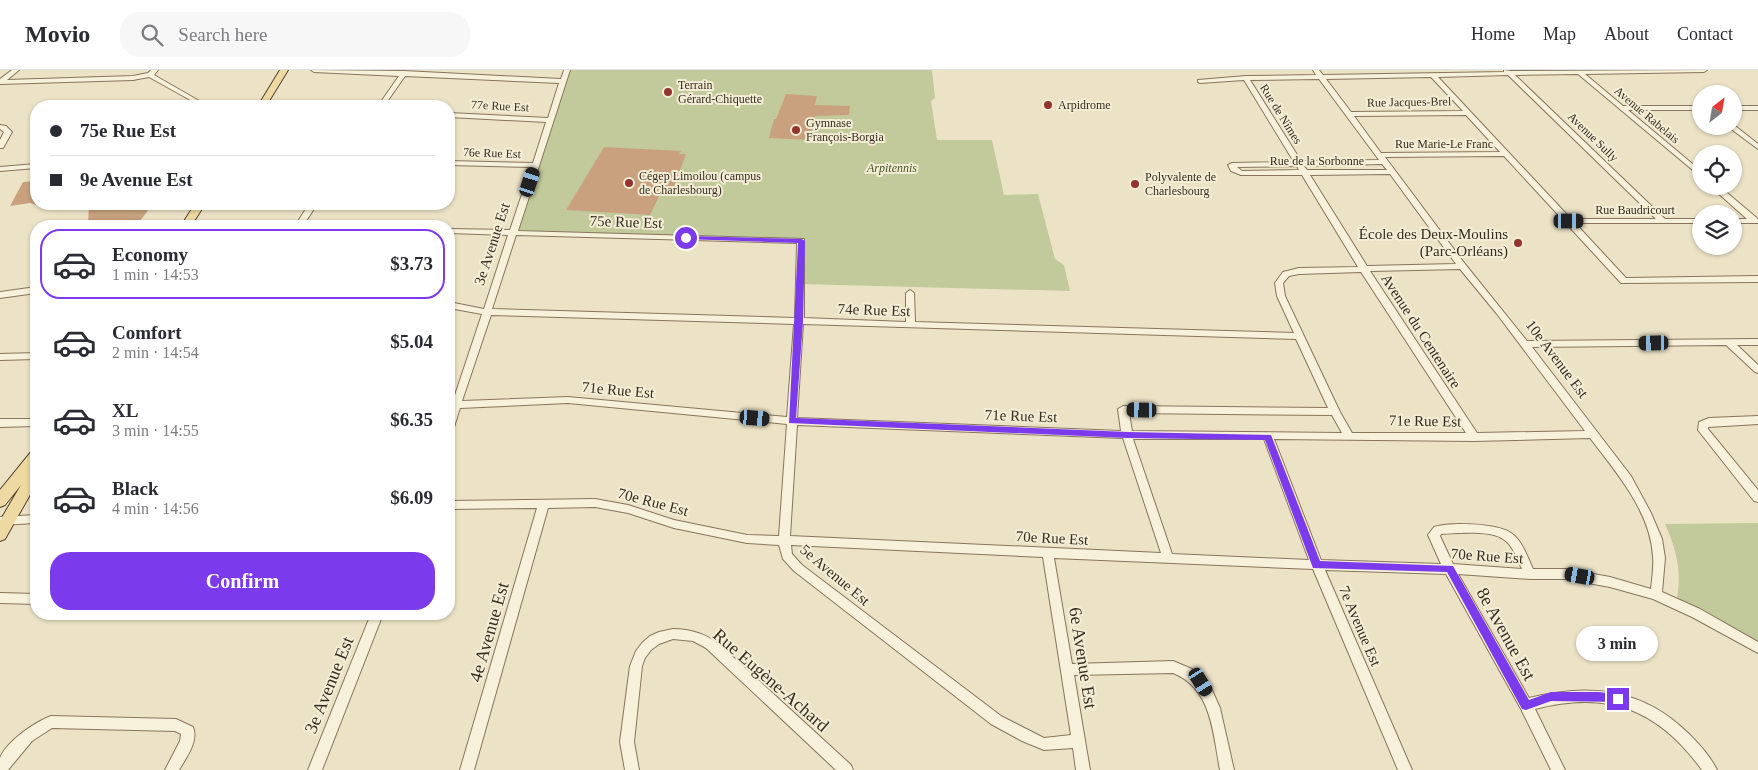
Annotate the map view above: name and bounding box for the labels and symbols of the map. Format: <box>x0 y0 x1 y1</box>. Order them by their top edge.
place label: Terrain Gérard-Chiquette <box>678 78 762 106</box>
street label: Rue de Nîmes <box>1257 81 1305 147</box>
street label: Avenue Rabelais <box>1612 84 1683 147</box>
north arrow <box>1692 85 1742 135</box>
marker: Terrain Gérard-Chiquette <box>662 86 674 98</box>
street label: Rue Jacques-Brel <box>1367 94 1452 110</box>
street label: 77e Rue Est <box>471 97 530 115</box>
place label: Arpidrome <box>1058 98 1111 112</box>
marker: Arpidrome <box>1042 99 1054 111</box>
street label: Avenue Sully <box>1565 109 1621 165</box>
place label: Gymnase François-Borgia <box>806 116 884 144</box>
marker: Gymnase François-Borgia <box>790 124 802 136</box>
street label: Rue Marie-Le Franc <box>1395 137 1493 151</box>
street label: 76e Rue Est <box>463 145 522 161</box>
street label: Rue de la Sorbonne <box>1270 154 1364 168</box>
park label: Arpitennis <box>866 161 917 175</box>
car <box>518 165 541 199</box>
place label: Cégep Limoilou (campus de Charlesbourg) <box>639 169 761 197</box>
place label: Polyvalente de Charlesbourg <box>1145 170 1216 198</box>
marker: Cégep Limoilou (campus de Charlesbourg) <box>623 177 635 189</box>
marker: Polyvalente de Charlesbourg <box>1129 178 1141 190</box>
street label: 3e Avenue Est <box>471 200 513 287</box>
street label: Rue Baudricourt <box>1595 203 1675 217</box>
street label: 75e Rue Est <box>589 213 663 231</box>
car <box>1554 214 1584 229</box>
place label: École des Deux-Moulins (Parc-Orléans) <box>1359 226 1508 260</box>
route start <box>675 227 697 249</box>
marker: École des Deux-Moulins (Parc-Orléans) <box>1512 237 1524 249</box>
street label: Avenue du Centenaire <box>1378 271 1464 391</box>
street label: 74e Rue Est <box>837 301 911 319</box>
street label: 10e Avenue Est <box>1523 317 1592 402</box>
car <box>1638 335 1669 351</box>
street label: 71e Rue Est <box>581 379 656 401</box>
car <box>1126 402 1157 418</box>
street label: 71e Rue Est <box>984 407 1058 425</box>
car <box>739 409 770 427</box>
street label: 71e Rue Est <box>1389 412 1462 430</box>
street label: 70e Rue Est <box>616 485 691 519</box>
street label: 70e Rue Est <box>1015 528 1089 548</box>
street label: 5e Avenue Est <box>797 541 874 609</box>
street label: 70e Rue Est <box>1450 545 1525 567</box>
car <box>1563 566 1596 586</box>
street label: 4e Avenue Est <box>465 580 513 684</box>
street label: 7e Avenue Est <box>1336 584 1384 669</box>
street label: 8e Avenue Est <box>1472 584 1540 684</box>
street label: 6e Avenue Est <box>1065 606 1101 710</box>
street label: Rue Eugène-Achard <box>709 624 833 736</box>
callout: 3 min <box>1577 626 1659 662</box>
street label: 3e Avenue Est <box>301 634 357 736</box>
car <box>1186 665 1215 699</box>
route end <box>1607 688 1629 710</box>

